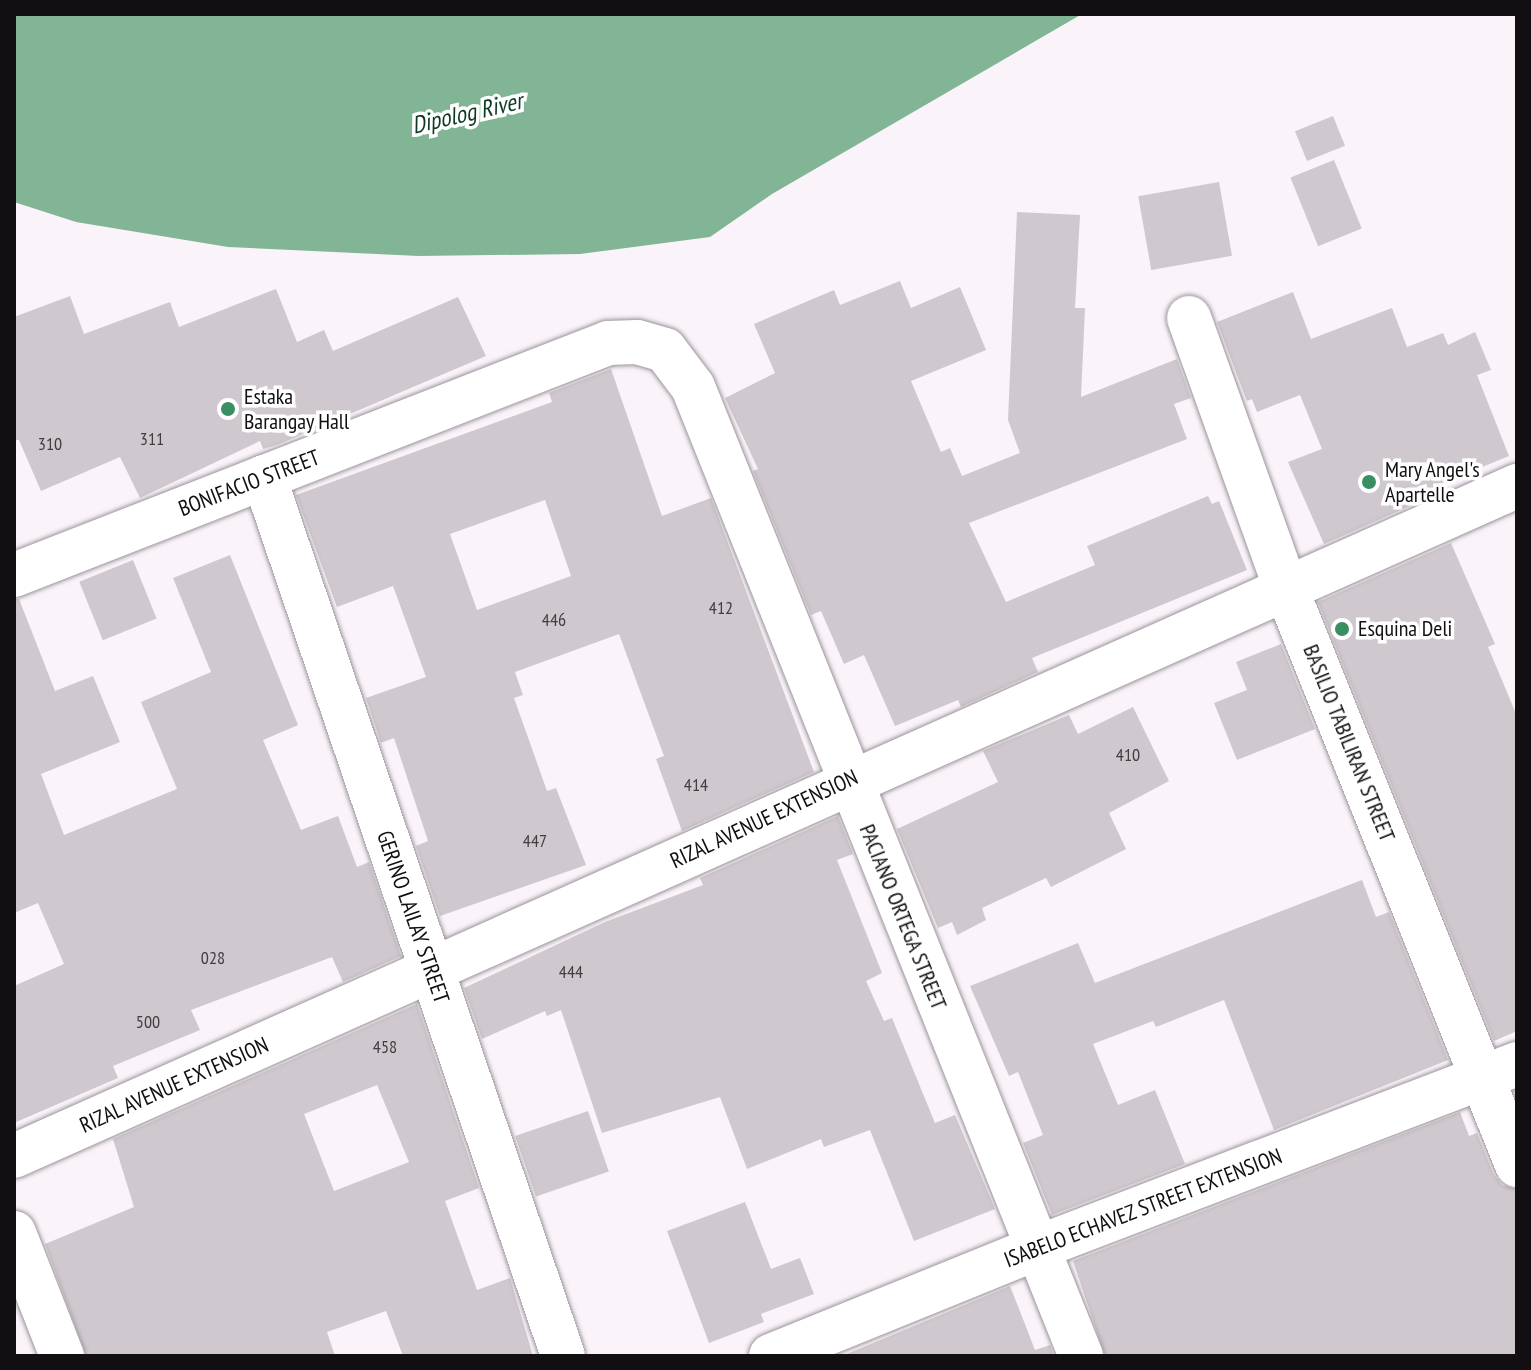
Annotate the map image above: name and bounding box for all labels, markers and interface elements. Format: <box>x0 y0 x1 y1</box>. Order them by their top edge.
water label: Dipolog River <box>409 86 525 140</box>
place label: Estaka Barangay Hall <box>244 383 350 434</box>
marker: Estaka Barangay Hall <box>219 400 237 418</box>
house number: 311 <box>140 428 164 450</box>
house number: 310 <box>38 433 62 455</box>
street label: BONIFACIO STREET <box>175 444 323 522</box>
place label: Mary Angel's Apartelle <box>1385 456 1481 508</box>
marker: Mary Angel's Apartelle <box>1360 473 1378 491</box>
house number: 412 <box>709 597 733 619</box>
house number: 446 <box>542 609 566 631</box>
place label: Esquina Deli <box>1358 616 1452 642</box>
marker: Esquina Deli <box>1333 620 1351 638</box>
street label: BASILIO TABILIRAN STREET <box>1297 640 1401 846</box>
house number: 410 <box>1116 744 1140 766</box>
street label: RIZAL AVENUE EXTENSION <box>665 764 863 874</box>
house number: 414 <box>684 774 708 796</box>
street label: PACIANO ORTEGA STREET <box>854 820 952 1014</box>
street label: GERINO LAILAY STREET <box>371 827 455 1007</box>
house number: 447 <box>523 830 547 852</box>
house number: 028 <box>201 947 225 969</box>
house number: 444 <box>559 961 583 983</box>
house number: 500 <box>136 1011 160 1033</box>
street label: RIZAL AVENUE EXTENSION <box>75 1031 273 1139</box>
house number: 458 <box>373 1036 397 1058</box>
street label: ISABELO ECHAVEZ STREET EXTENSION <box>1000 1143 1286 1273</box>

